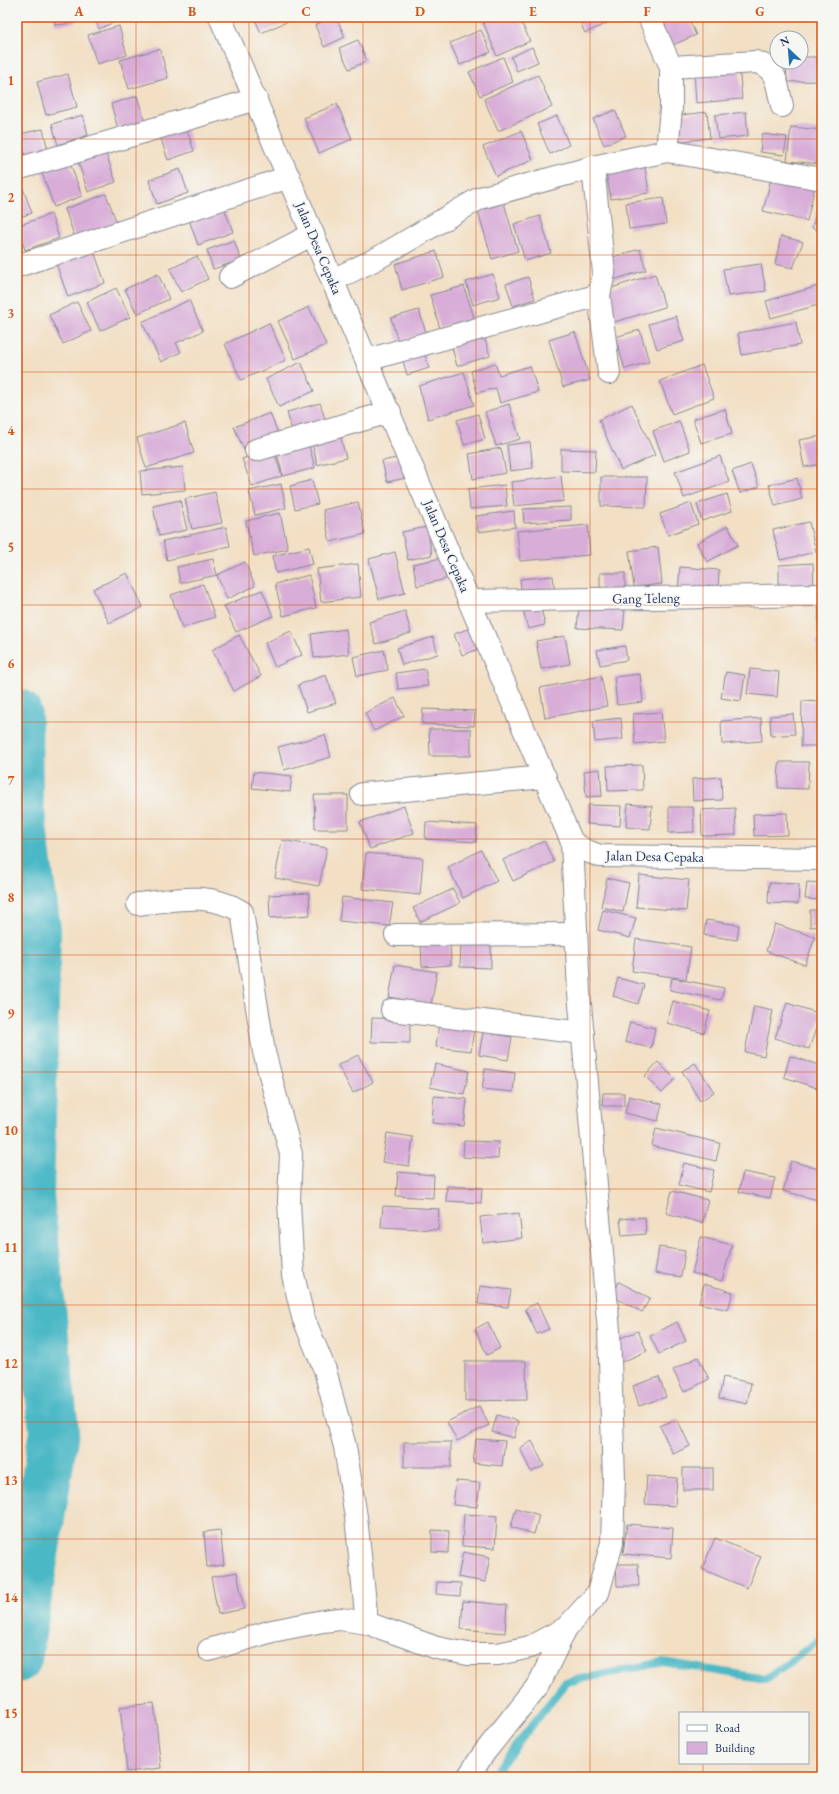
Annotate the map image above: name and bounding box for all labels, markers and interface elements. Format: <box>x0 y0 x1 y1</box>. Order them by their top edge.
text: A <box>73 3 84 20</box>
text: B <box>188 3 196 20</box>
text: C <box>301 3 311 20</box>
text: D <box>415 3 425 20</box>
text: E <box>529 3 537 20</box>
text: F <box>643 3 651 20</box>
text: G <box>755 3 765 20</box>
north arrow <box>769 30 809 70</box>
text: N <box>778 33 792 49</box>
text: 1 <box>8 72 15 89</box>
text: 2 <box>8 189 15 206</box>
street label: Jalan Desa Cepaka <box>291 198 347 297</box>
text: 3 <box>8 305 15 322</box>
text: 4 <box>8 422 15 439</box>
street label: Jalan Desa Cepaka <box>419 496 475 595</box>
text: 5 <box>8 539 14 556</box>
street label: Gang Teleng <box>612 588 681 608</box>
text: 6 <box>8 655 15 672</box>
text: 7 <box>8 772 15 789</box>
street label: Jalan Desa Cepaka <box>605 846 705 866</box>
text: 8 <box>8 889 15 906</box>
text: 9 <box>8 1005 15 1022</box>
text: 10 <box>4 1122 18 1139</box>
text: 11 <box>4 1239 18 1256</box>
text: 12 <box>4 1355 18 1372</box>
text: 13 <box>4 1472 18 1489</box>
text: 14 <box>4 1589 18 1606</box>
text: 15 <box>4 1705 18 1722</box>
legend <box>679 1712 809 1764</box>
text: Road <box>715 1720 741 1736</box>
text: Building <box>715 1740 756 1756</box>

